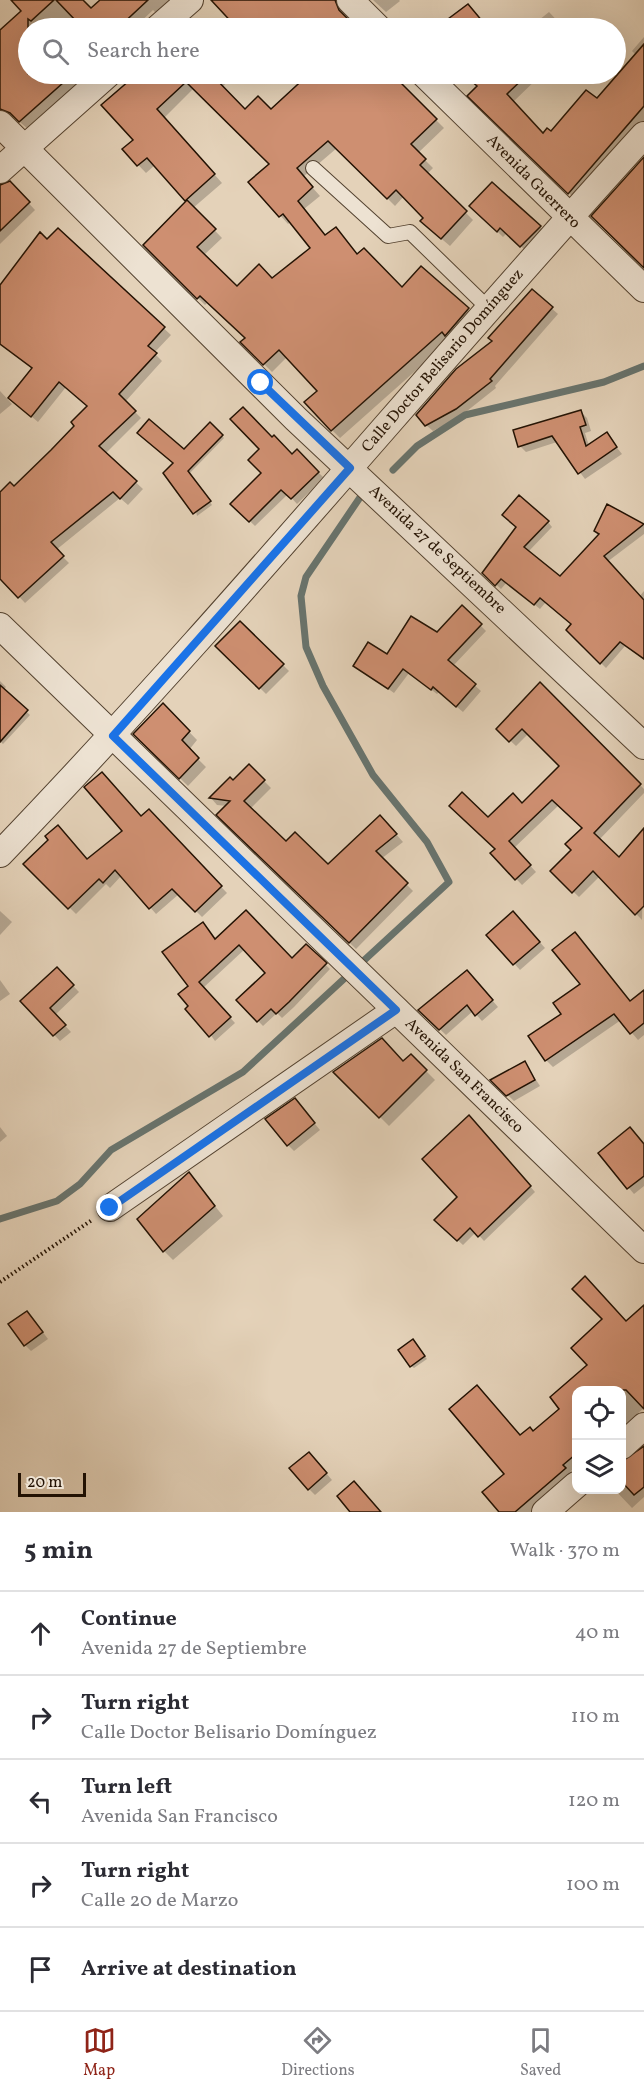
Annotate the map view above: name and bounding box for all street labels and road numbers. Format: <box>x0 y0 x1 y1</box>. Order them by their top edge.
street label: Avenida Guerrero <box>481 130 585 234</box>
street label: Calle Doctor Belisario Domínguez <box>357 264 529 458</box>
street label: Avenida 27 de Septiembre <box>363 480 511 620</box>
street label: Avenida San Francisco <box>400 1013 528 1139</box>

